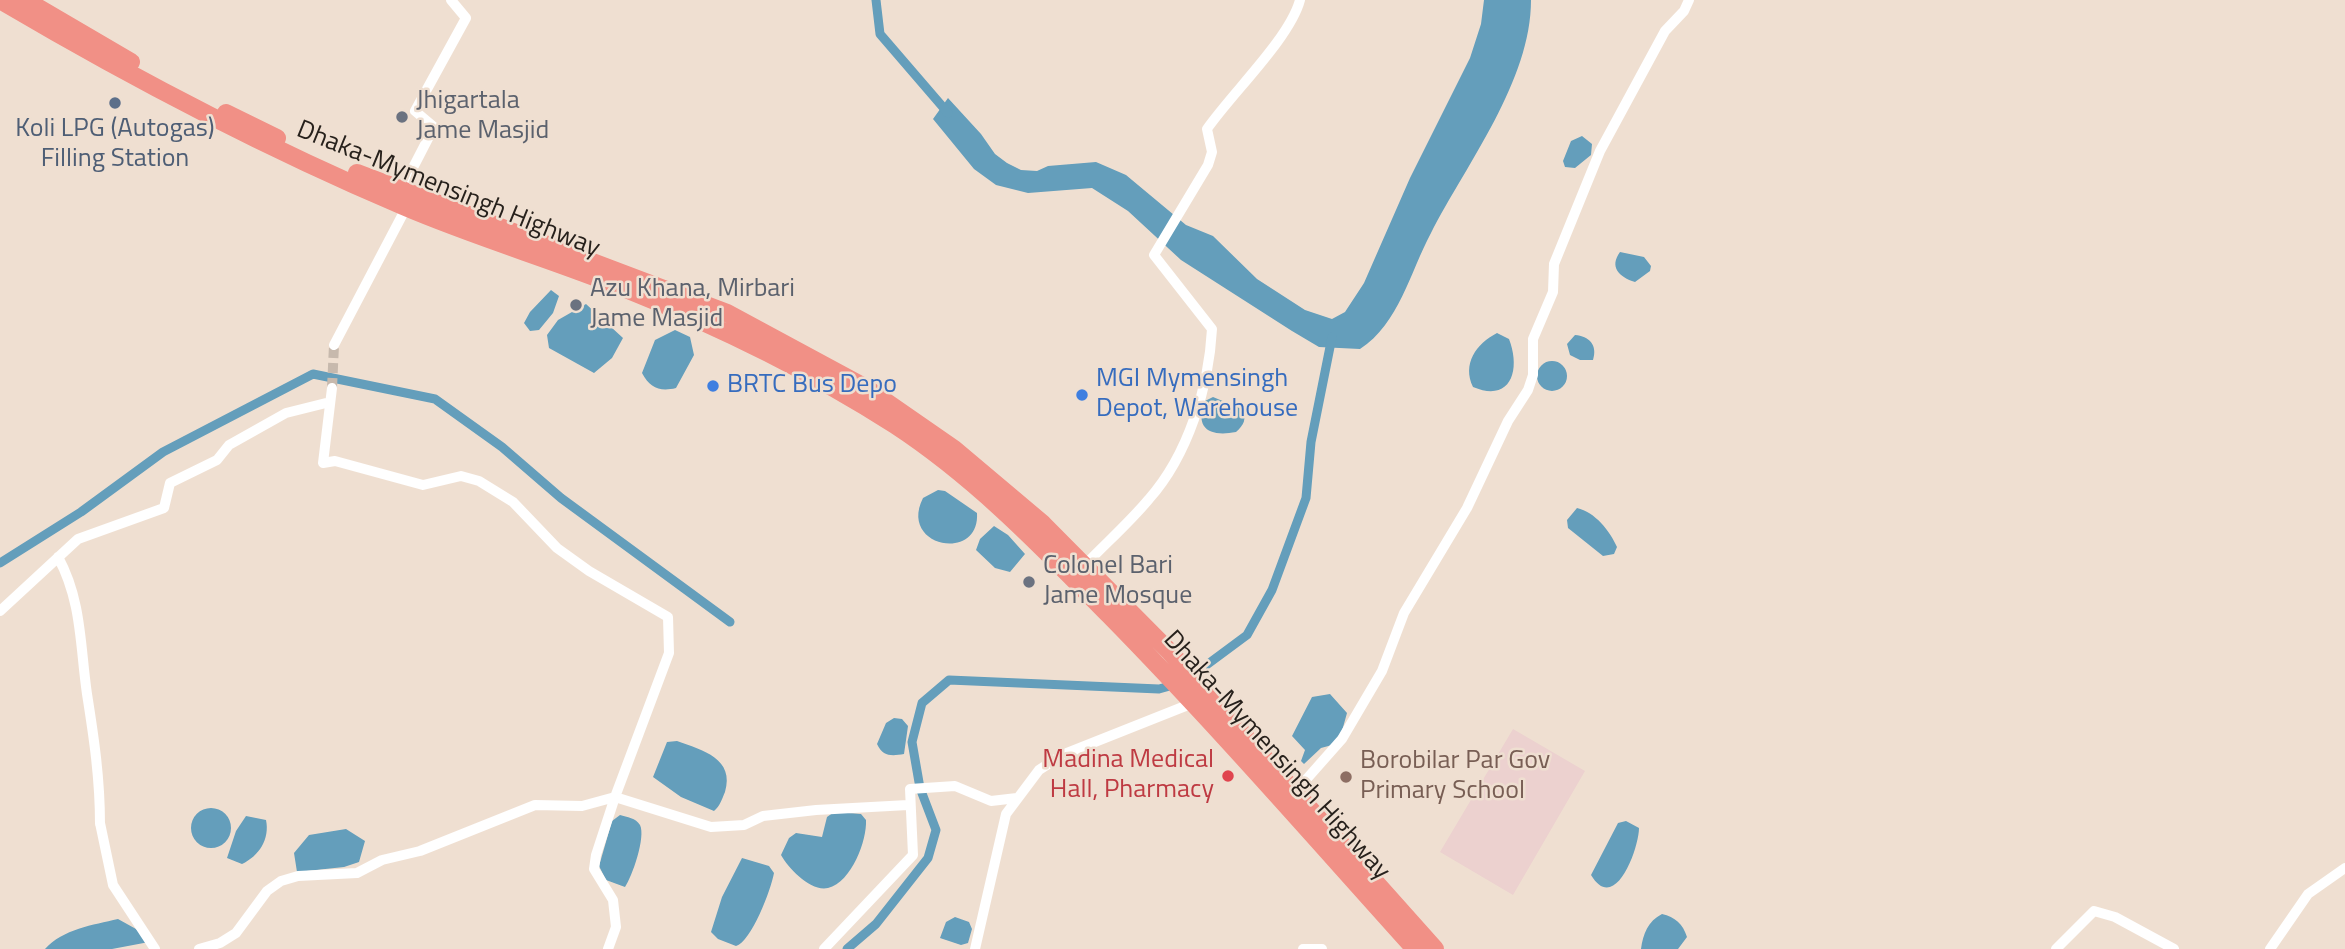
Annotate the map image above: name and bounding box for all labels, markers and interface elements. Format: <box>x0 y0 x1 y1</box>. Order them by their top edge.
place label: Jhigartala Jame Masjid <box>416 86 549 148</box>
marker: Koli LPG (Autogas) Filling Station <box>107 95 123 111</box>
marker: Jhigartala Jame Masjid <box>394 109 410 125</box>
place label: Koli LPG (Autogas) Filling Station <box>15 114 215 176</box>
street label: Dhaka-Mymensingh Highway <box>292 115 604 265</box>
place label: Azu Khana, Mirbari Jame Masjid <box>590 274 795 336</box>
marker: Azu Khana, Mirbari Jame Masjid <box>568 297 584 313</box>
place label: MGI Mymensingh Depot, Warehouse <box>1096 364 1298 426</box>
place label: BRTC Bus Depo <box>727 370 897 402</box>
marker: BRTC Bus Depo <box>705 378 721 394</box>
marker: MGI Mymensingh Depot, Warehouse <box>1074 387 1090 403</box>
place label: Colonel Bari Jame Mosque <box>1043 551 1192 612</box>
marker: Colonel Bari Jame Mosque <box>1021 574 1037 590</box>
street label: Dhaka-Mymensingh Highway <box>1156 625 1396 887</box>
place label: Madina Medical Hall, Pharmacy <box>1042 745 1214 806</box>
place label: Borobilar Par Gov Primary School <box>1360 746 1550 808</box>
marker: Madina Medical Hall, Pharmacy <box>1220 768 1236 784</box>
marker: Borobilar Par Gov Primary School <box>1338 769 1354 785</box>

